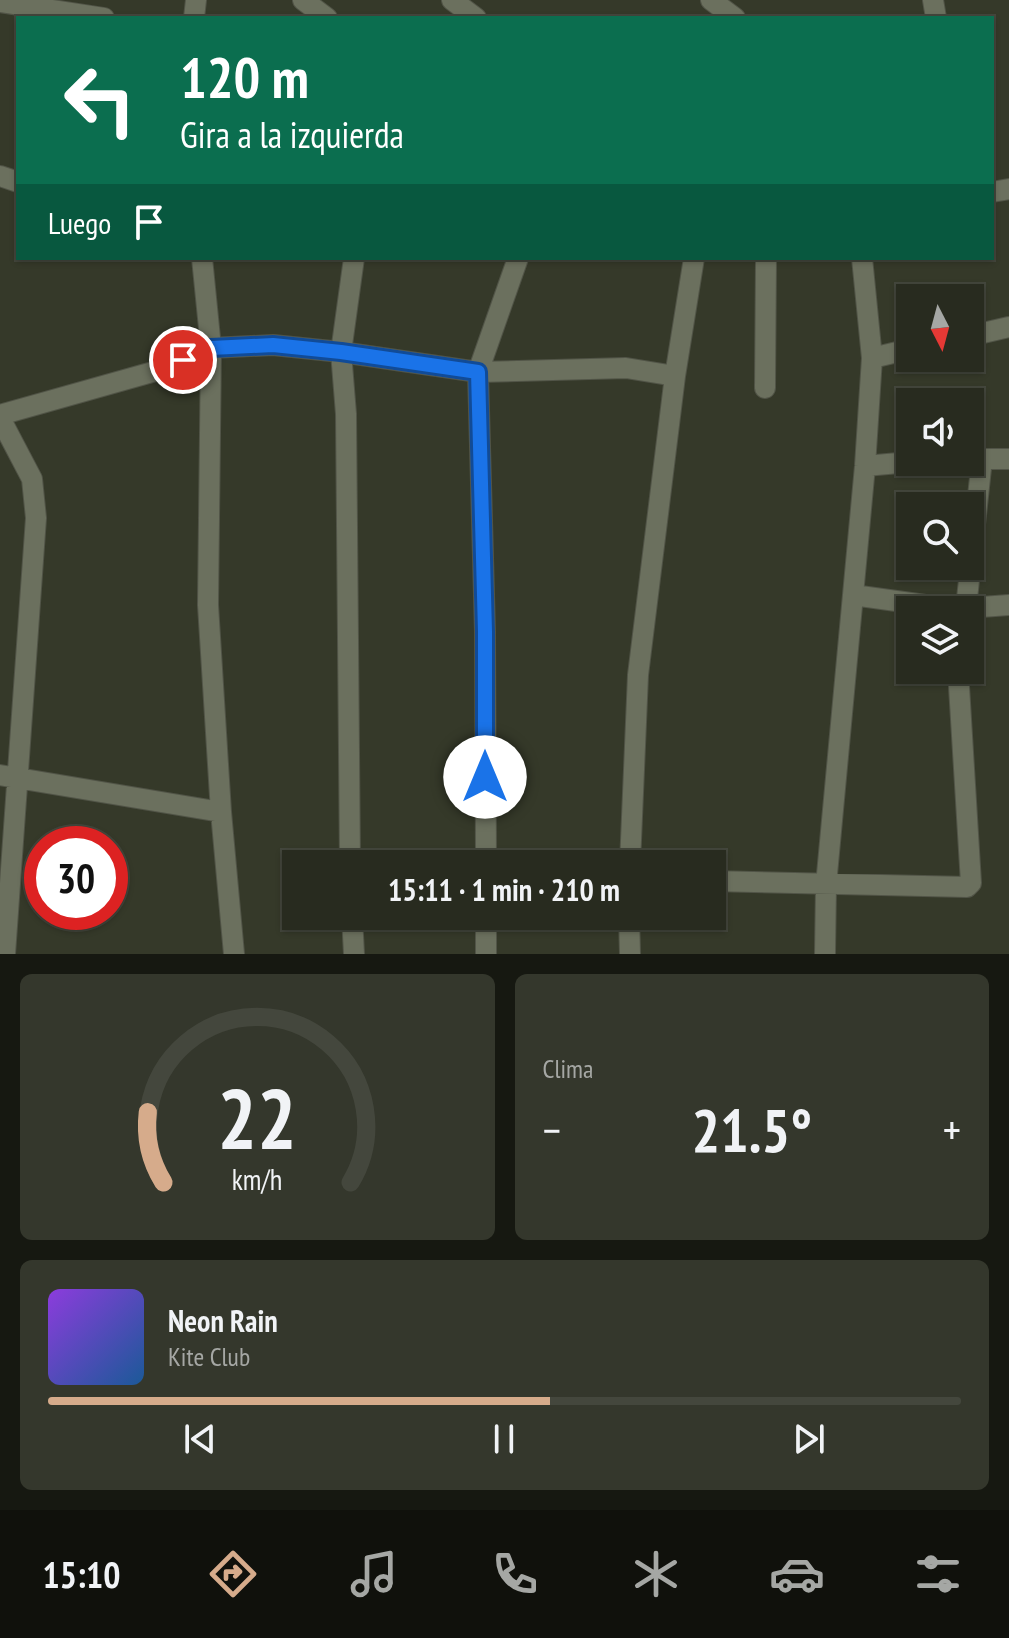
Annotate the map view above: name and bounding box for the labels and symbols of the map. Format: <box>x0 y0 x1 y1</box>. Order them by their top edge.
north arrow <box>896 284 984 372</box>
pin <box>149 326 217 394</box>
position arrow <box>443 735 527 819</box>
speed limit sign: 30 <box>24 826 128 930</box>

